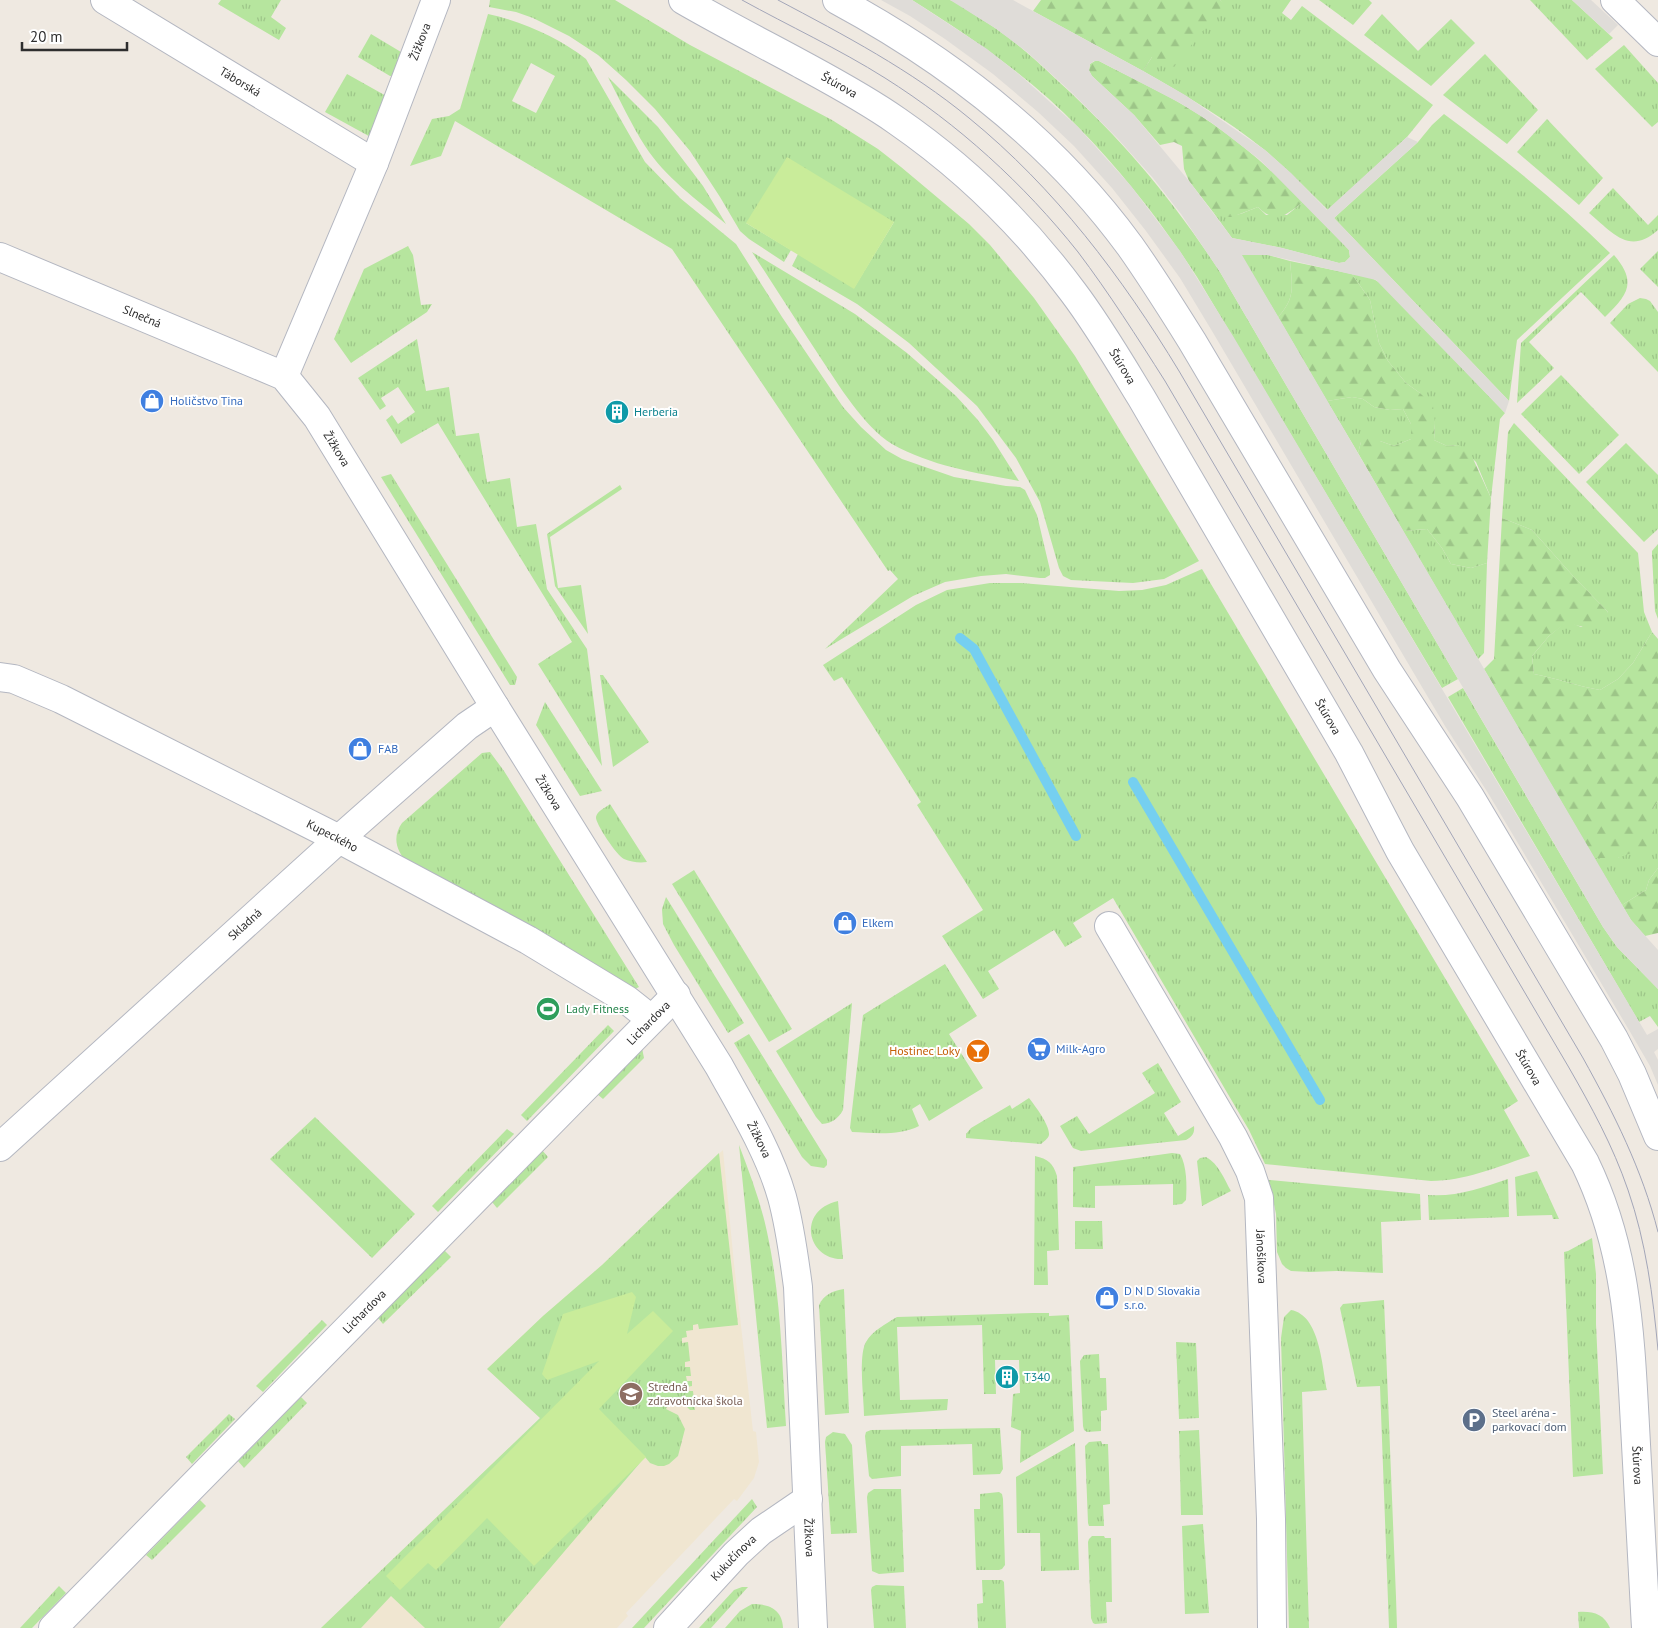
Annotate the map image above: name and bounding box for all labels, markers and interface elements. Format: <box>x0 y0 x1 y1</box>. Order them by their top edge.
scale bar <box>22 20 128 52</box>
street label: Žižkova <box>406 21 434 62</box>
text: 20 m <box>30 27 63 46</box>
street label: Táborská <box>217 63 264 100</box>
street label: Štúrova <box>819 69 860 101</box>
street label: Slnečná <box>121 301 164 331</box>
street label: Štúrova <box>1106 346 1139 387</box>
shop icon: Holičstvo Tina <box>139 388 165 414</box>
place label: Holičstvo Tina <box>170 393 243 408</box>
building icon: Herberia <box>604 399 630 425</box>
place label: Herberia <box>634 404 678 419</box>
street label: Žižkova <box>320 428 354 469</box>
street label: Štúrova <box>1312 696 1345 737</box>
shop icon: FAB <box>347 736 373 762</box>
place label: FAB <box>378 741 398 756</box>
street label: Žižkova <box>532 772 566 813</box>
street label: Kupeckého <box>304 816 361 855</box>
street label: Skladná <box>225 905 265 943</box>
shop icon: Elkem <box>832 910 858 936</box>
place label: Elkem <box>862 915 893 930</box>
sports icon: Lady Fitness <box>535 996 561 1022</box>
street label: Lichardova <box>623 997 673 1048</box>
place label: Lady Fitness <box>566 1001 629 1016</box>
supermarket icon: Milk-Agro <box>1026 1036 1052 1062</box>
bar icon: Hostinec Loky <box>965 1038 991 1064</box>
place label: Milk-Agro <box>1056 1041 1106 1056</box>
place label: Hostinec Loky <box>889 1043 960 1058</box>
street label: Štúrova <box>1512 1047 1545 1088</box>
street label: Žižkova <box>744 1119 775 1160</box>
street label: Jánošíkova <box>1253 1228 1270 1284</box>
place label: D N D Slovakia s.r.o. <box>1124 1283 1200 1312</box>
shop icon: D N D Slovakia s.r.o. <box>1094 1285 1120 1311</box>
street label: Lichardova <box>339 1286 389 1336</box>
building icon: T340 <box>994 1364 1020 1390</box>
place label: T340 <box>1024 1369 1051 1384</box>
place label: Stredná zdravotnícka škola <box>648 1379 743 1408</box>
school or university icon: Stredná zdravotnícka škola <box>618 1381 644 1407</box>
place label: Steel aréna - parkovací dom <box>1492 1405 1567 1434</box>
parking icon: Steel aréna - parkovací dom <box>1461 1407 1487 1433</box>
street label: Štúrova <box>1629 1445 1646 1485</box>
street label: Žižkova <box>801 1518 818 1557</box>
street label: Kukučínova <box>707 1531 759 1584</box>

